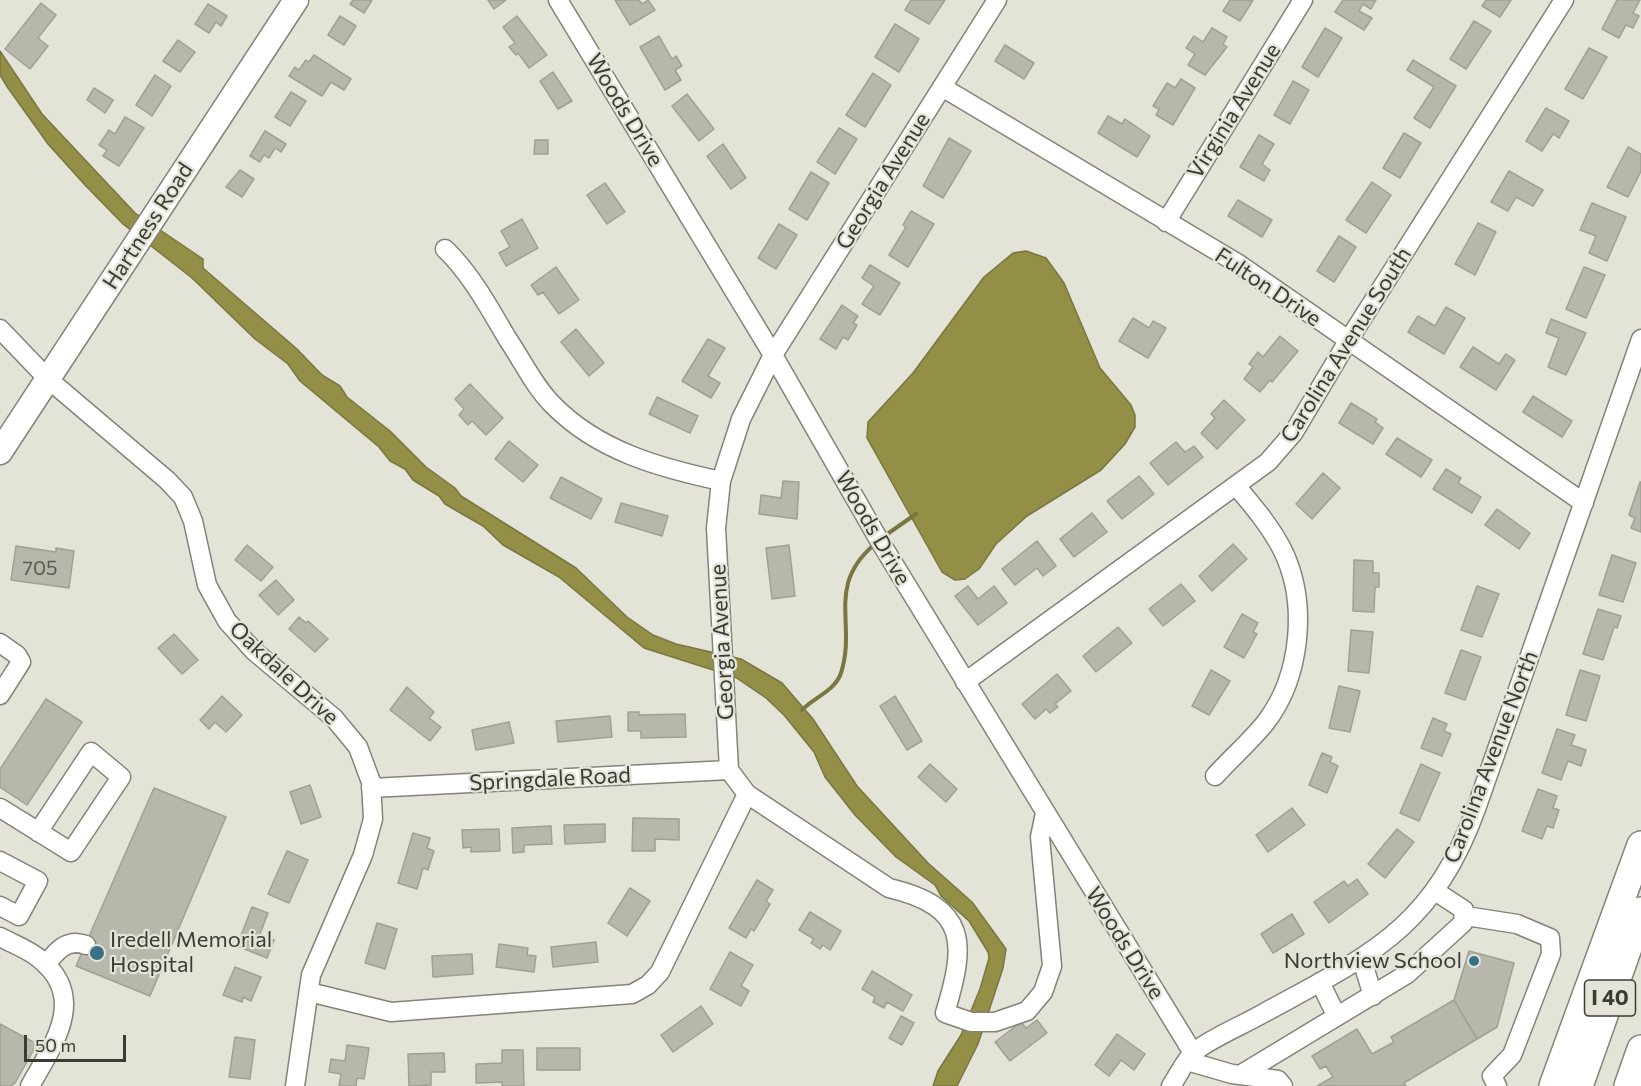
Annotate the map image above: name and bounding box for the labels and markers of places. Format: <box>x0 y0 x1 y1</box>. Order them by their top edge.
place label: Iredell Memorial Hospital <box>110 927 272 978</box>
marker: Iredell Memorial Hospital <box>88 944 106 962</box>
place label: Northview School <box>1284 948 1462 974</box>
marker: Northview School <box>1467 954 1481 968</box>

